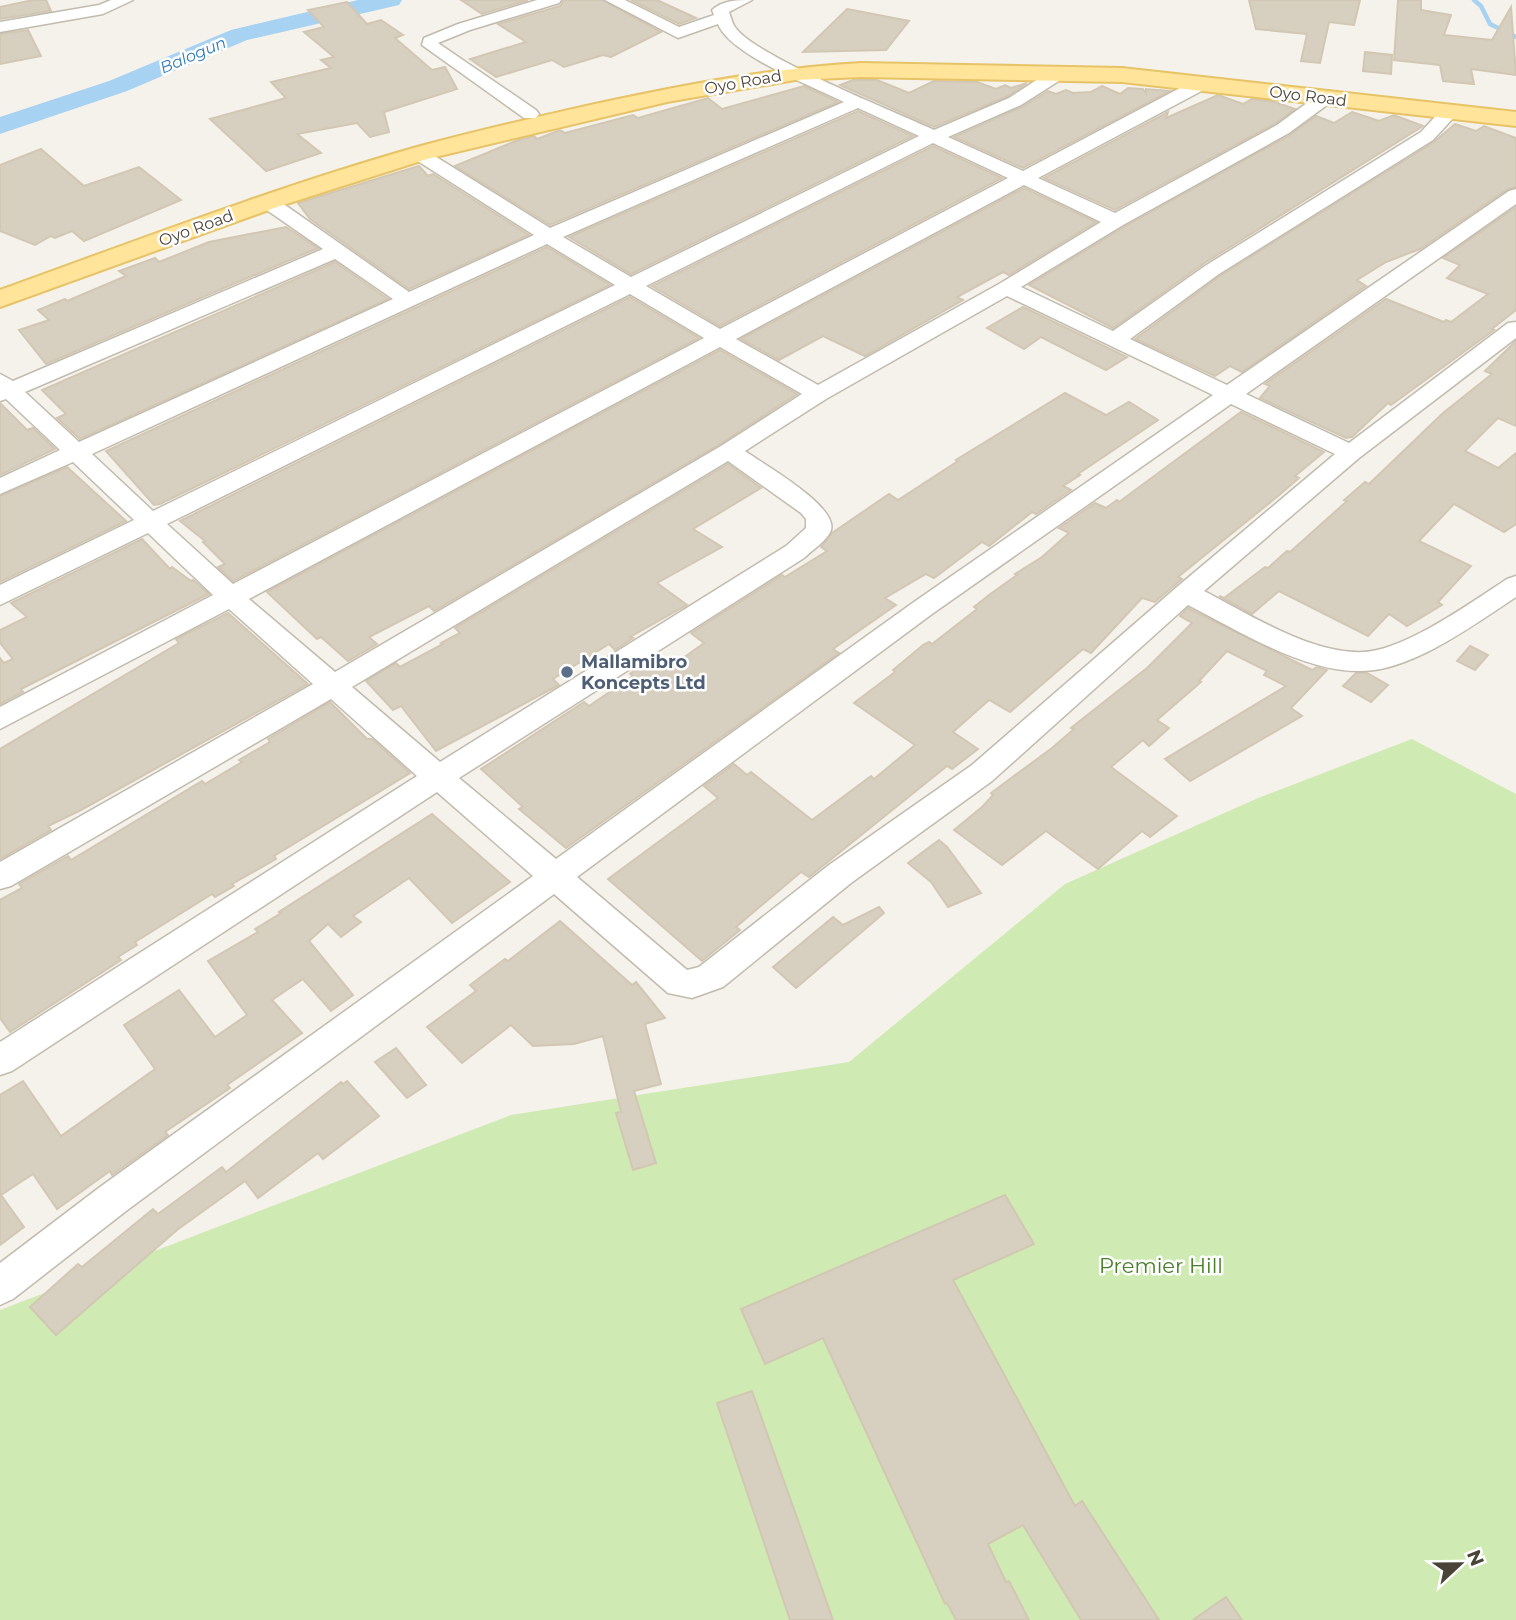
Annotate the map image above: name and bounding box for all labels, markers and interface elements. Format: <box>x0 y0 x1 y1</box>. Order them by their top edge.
water label: Balogun <box>157 33 229 77</box>
street label: Oyo Road <box>703 66 783 98</box>
street label: Oyo Road <box>1268 82 1348 110</box>
street label: Oyo Road <box>156 206 236 250</box>
place label: Mallamibro Koncepts Ltd <box>581 651 706 694</box>
marker: Mallamibro Koncepts Ltd <box>559 664 575 680</box>
park label: Premier Hill <box>1099 1253 1223 1278</box>
north arrow <box>1425 1529 1495 1599</box>
text: N <box>1462 1546 1489 1569</box>

